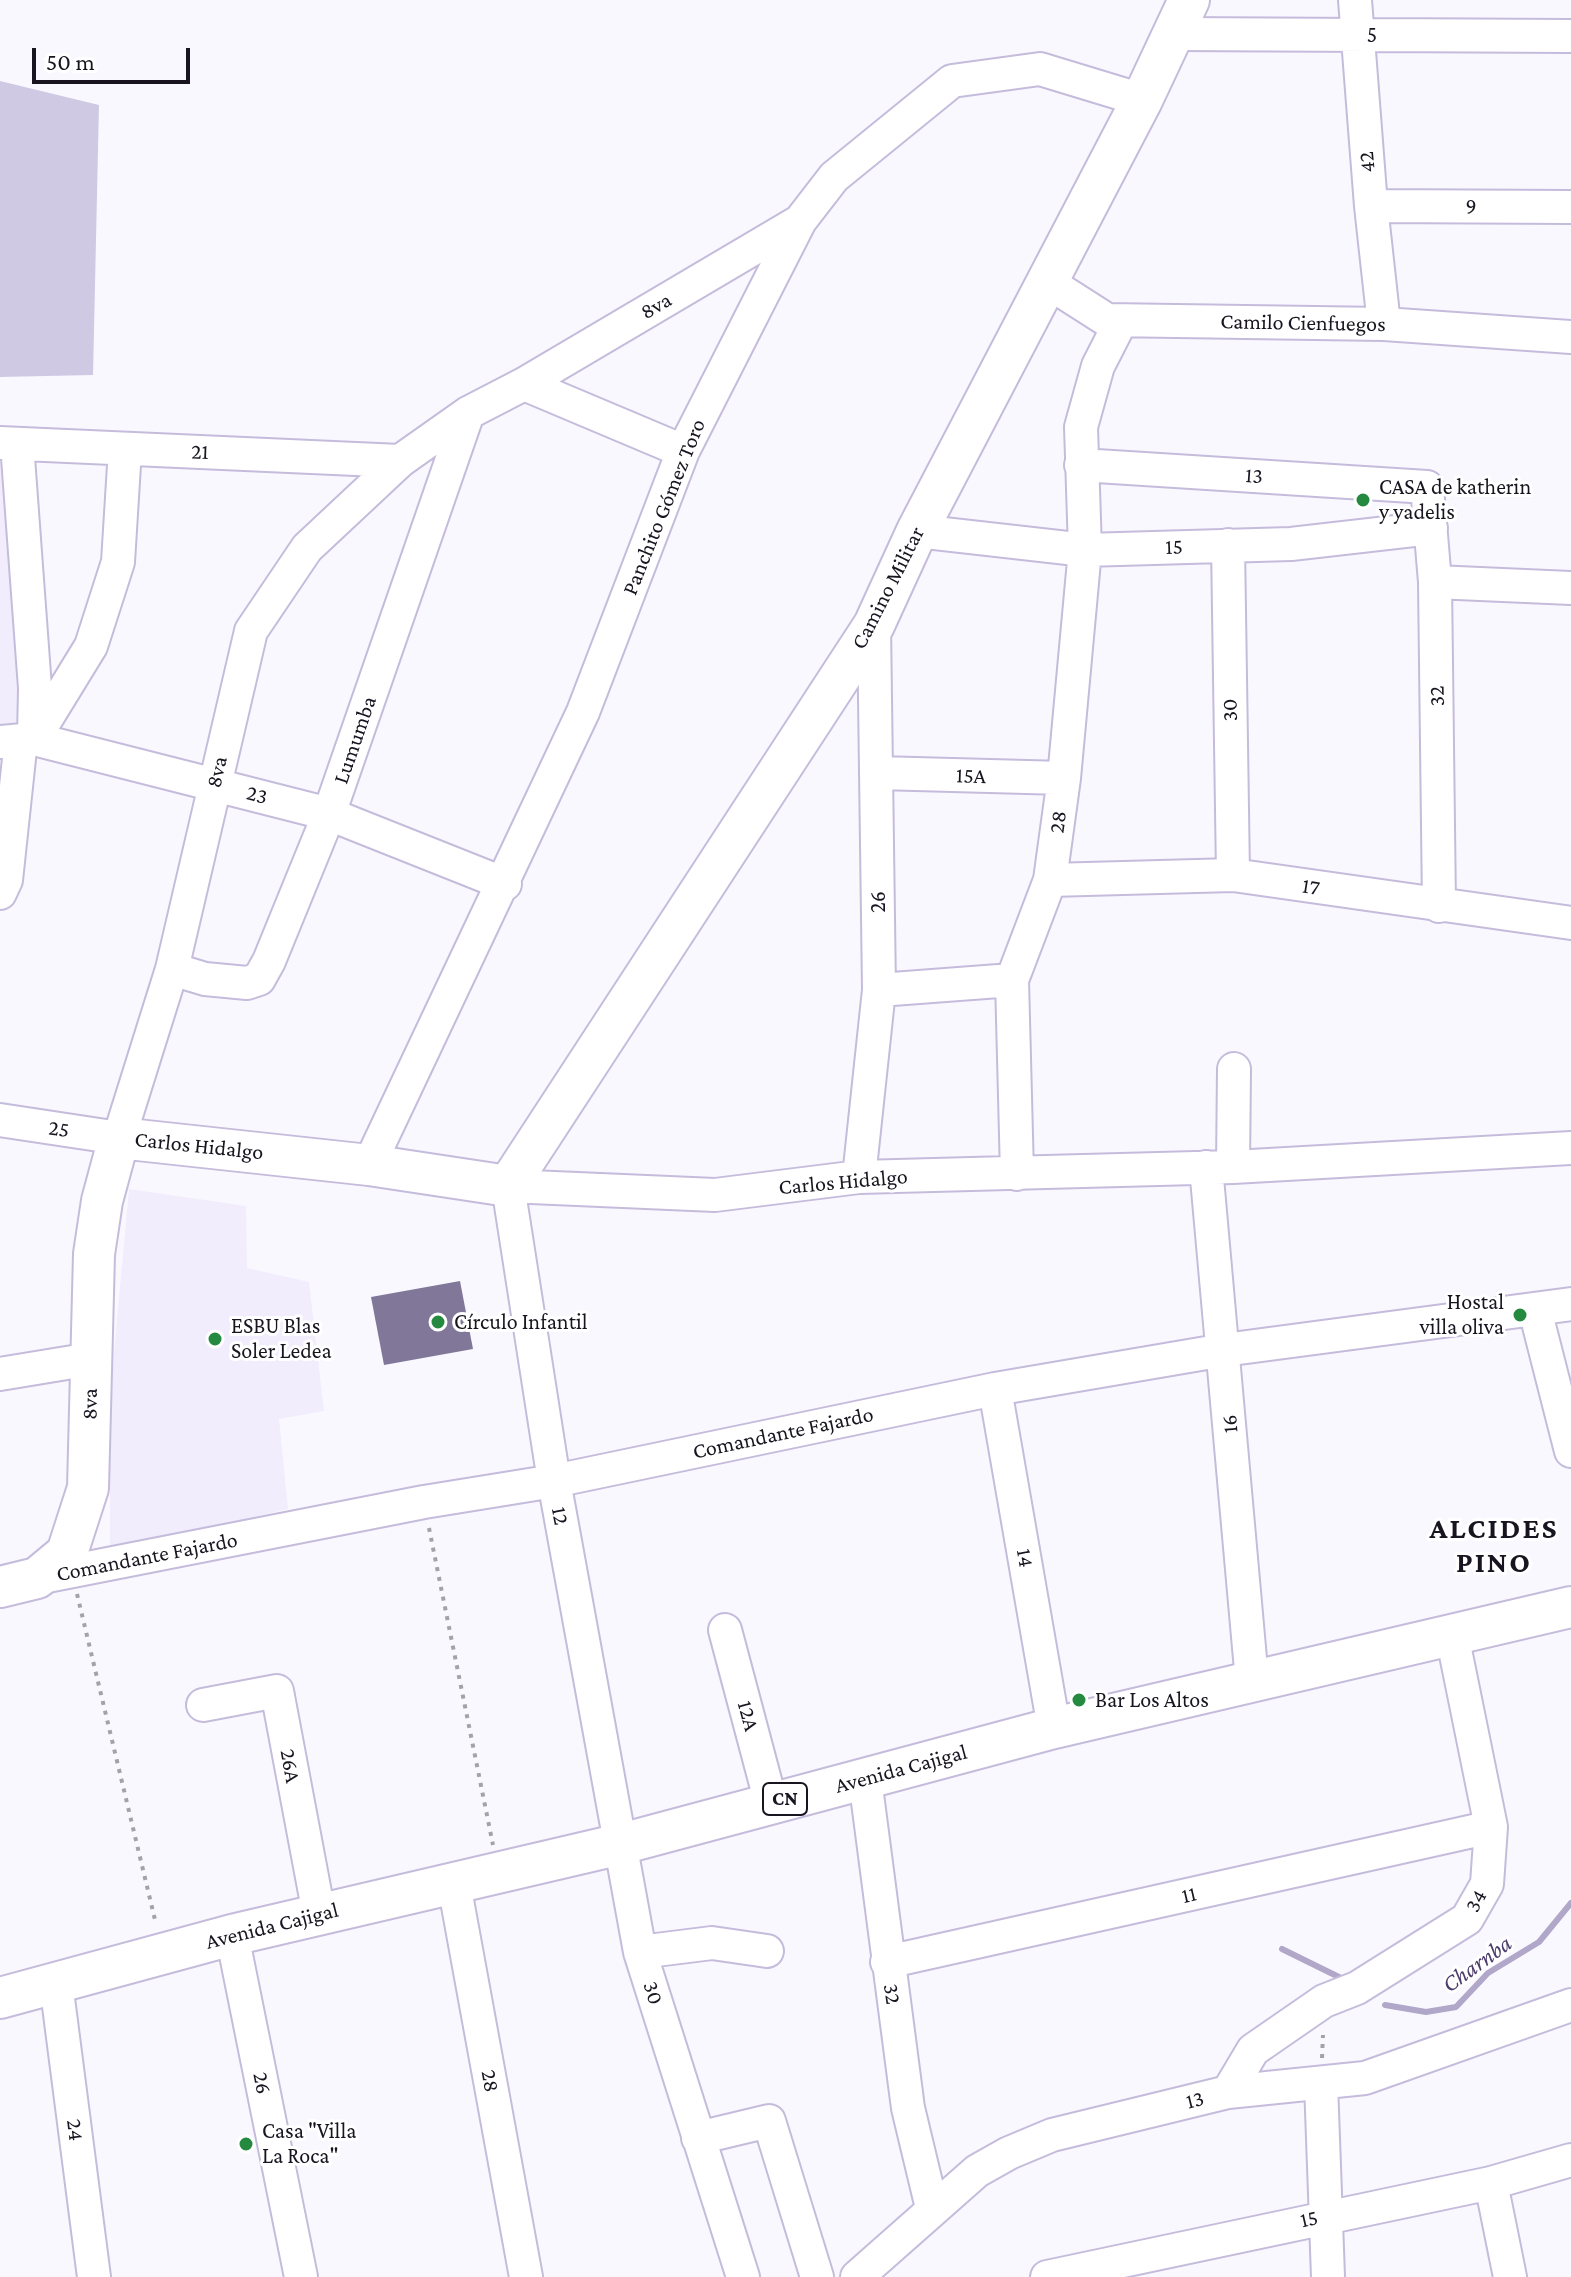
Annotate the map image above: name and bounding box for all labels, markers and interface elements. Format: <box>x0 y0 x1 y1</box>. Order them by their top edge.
street label: 5 <box>1367 22 1377 48</box>
scale bar <box>36 32 194 82</box>
text: 50 m <box>46 48 95 75</box>
street label: 42 <box>1353 150 1381 174</box>
street label: 9 <box>1465 194 1477 220</box>
street label: 8va <box>636 287 676 325</box>
street label: Camilo Cienfuegos <box>1220 308 1386 338</box>
street label: Panchito Gómez Toro <box>617 415 711 599</box>
street label: 21 <box>191 438 209 466</box>
street label: 13 <box>1244 462 1264 490</box>
place label: CASA de katherin y yadelis <box>1379 474 1531 526</box>
marker: CASA de katherin y yadelis <box>1354 491 1372 509</box>
street label: Camino Militar <box>846 522 930 654</box>
street label: 15 <box>1165 533 1183 561</box>
street label: 32 <box>1424 685 1450 707</box>
street label: Lumumba <box>328 693 382 787</box>
street label: 30 <box>1217 698 1243 722</box>
street label: 8va <box>201 754 233 790</box>
street label: 15A <box>956 762 986 790</box>
street label: 23 <box>243 780 271 810</box>
street label: 28 <box>1043 809 1073 835</box>
street label: 17 <box>1300 873 1322 901</box>
street label: 26 <box>865 891 891 913</box>
street label: 25 <box>47 1114 71 1144</box>
street label: Carlos Hidalgo <box>133 1126 265 1166</box>
street label: Carlos Hidalgo <box>777 1163 909 1201</box>
place label: Hostal villa oliva <box>1420 1289 1504 1340</box>
marker: Hostal villa oliva <box>1511 1306 1529 1324</box>
place label: Círculo Infantil <box>454 1309 588 1335</box>
place label: ESBU Blas Soler Ledea <box>231 1313 332 1364</box>
marker: Círculo Infantil <box>429 1313 447 1331</box>
marker: ESBU Blas Soler Ledea <box>206 1330 224 1348</box>
street label: 8va <box>77 1388 103 1420</box>
street label: Comandante Fajardo <box>690 1401 876 1465</box>
street label: 16 <box>1216 1414 1244 1434</box>
street label: 12 <box>545 1505 575 1527</box>
district label: ALCIDES PINO <box>1430 1511 1558 1582</box>
street label: Comandante Fajardo <box>54 1527 240 1587</box>
street label: 14 <box>1010 1547 1040 1569</box>
place label: Bar Los Altos <box>1095 1687 1209 1713</box>
marker: Bar Los Altos <box>1070 1691 1088 1709</box>
street label: 12A <box>731 1698 765 1734</box>
street label: Avenida Cajigal <box>832 1739 970 1799</box>
street label: 26A <box>274 1747 306 1785</box>
road number: CN <box>763 1783 807 1815</box>
street label: 11 <box>1179 1880 1199 1910</box>
street label: 34 <box>1459 1885 1493 1917</box>
street label: Avenida Cajigal <box>203 1897 341 1955</box>
water label: Charnba <box>1436 1929 1518 1999</box>
street label: 30 <box>637 1978 669 2008</box>
street label: 32 <box>877 1982 907 2006</box>
street label: 28 <box>475 2068 505 2094</box>
street label: 26 <box>247 2070 277 2096</box>
street label: 13 <box>1183 2085 1207 2115</box>
street label: 24 <box>61 2118 89 2142</box>
place label: Casa "Villa La Roca" <box>262 2118 356 2170</box>
marker: Casa "Villa La Roca" <box>237 2135 255 2153</box>
street label: 15 <box>1297 2204 1321 2234</box>

